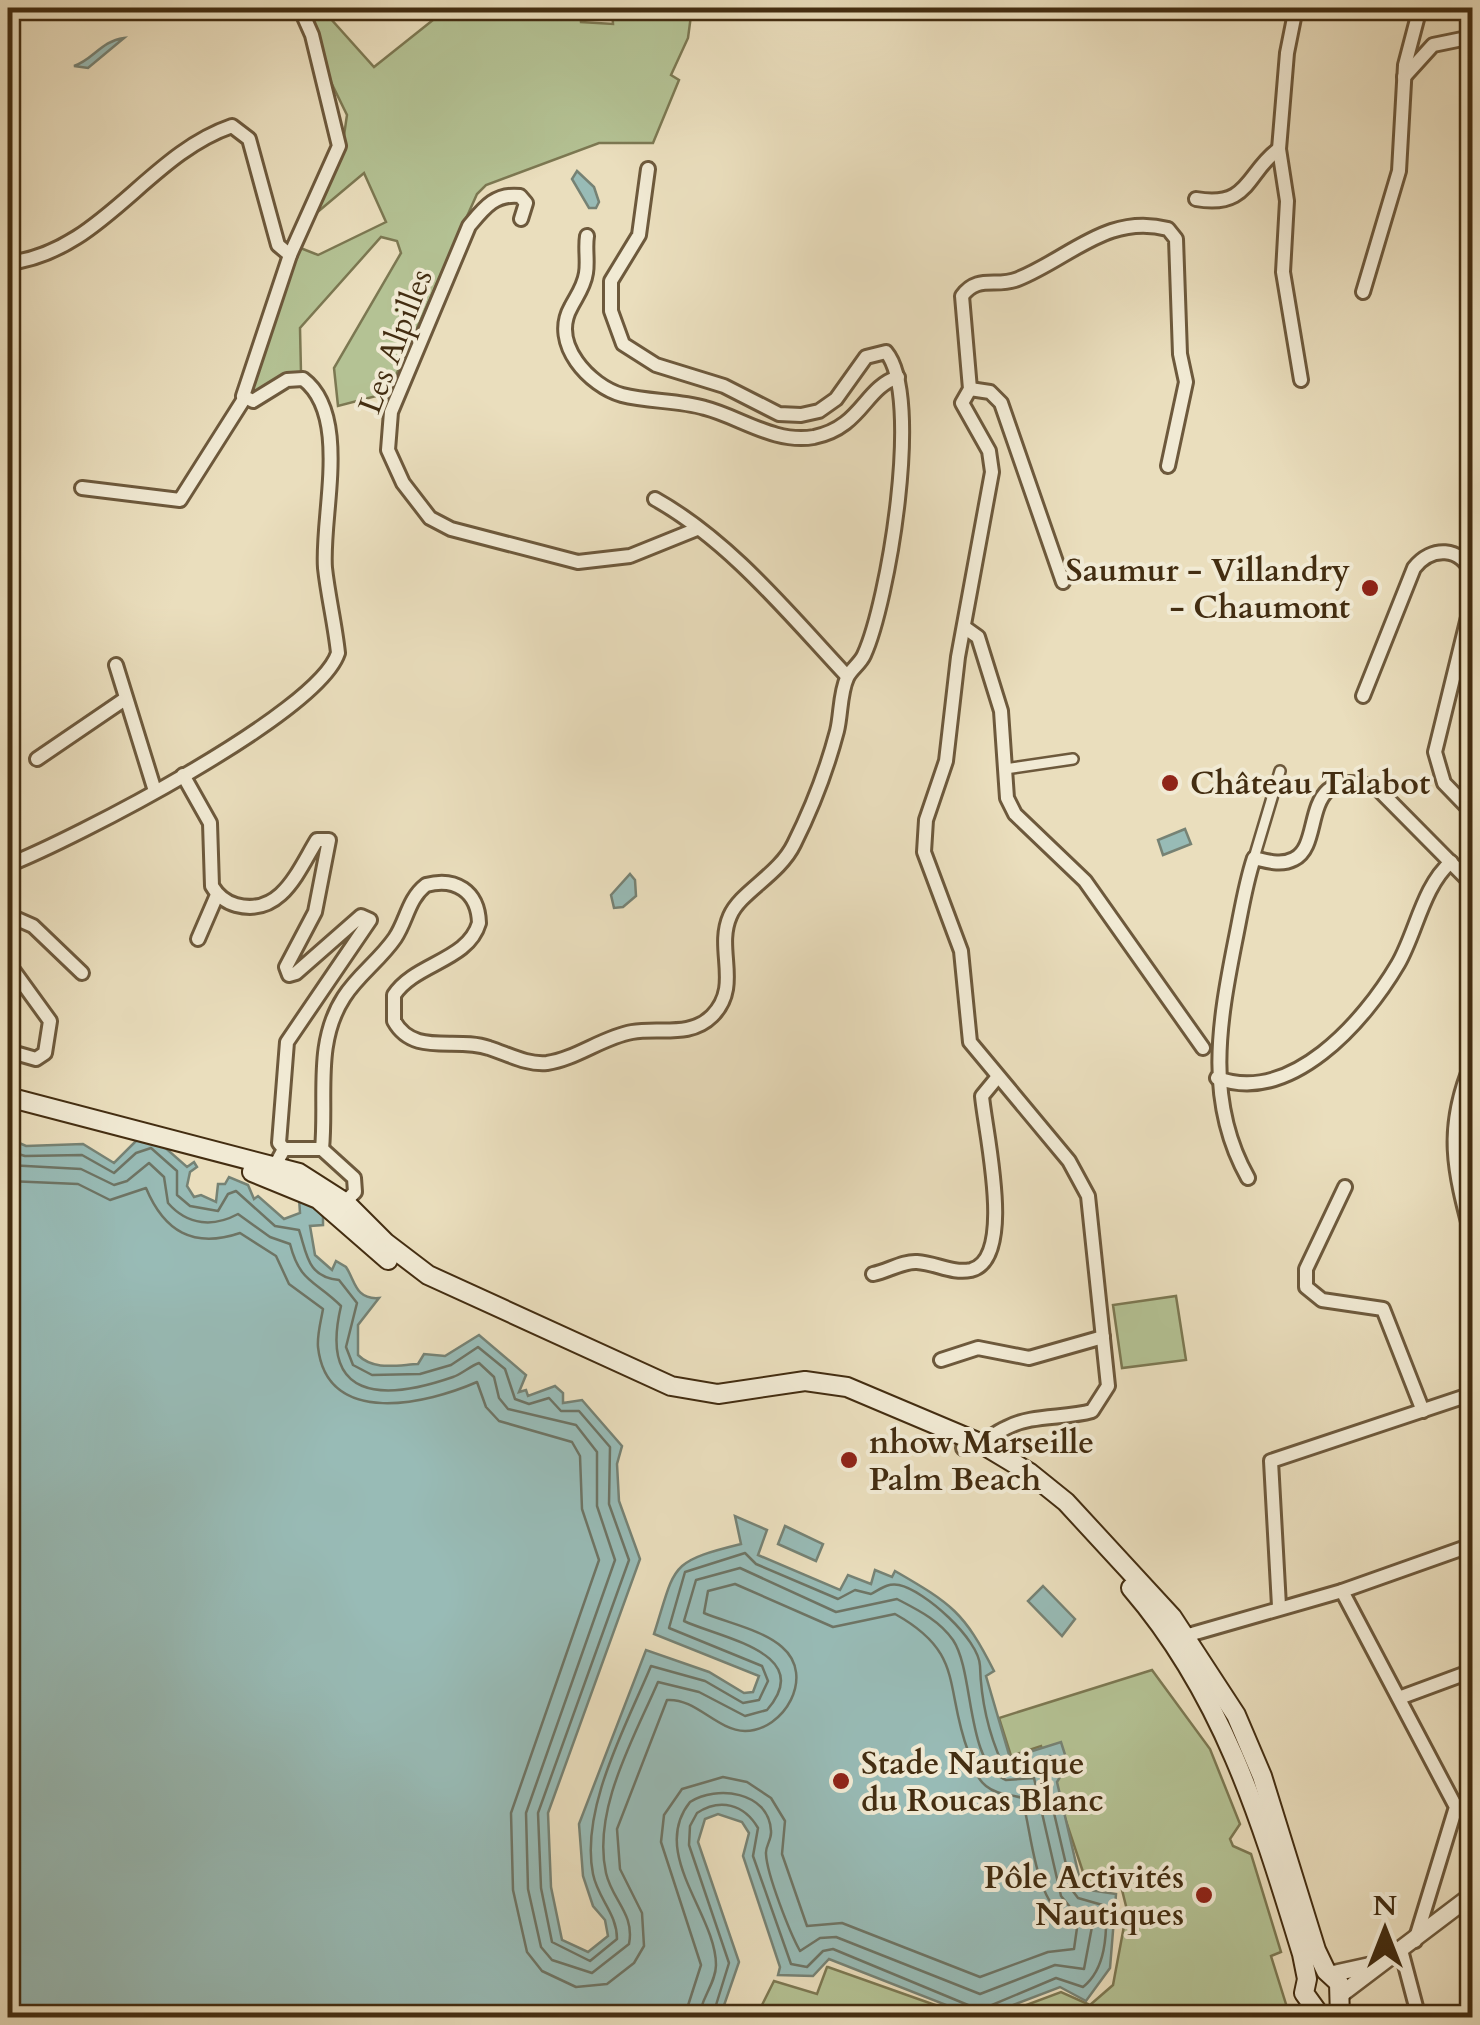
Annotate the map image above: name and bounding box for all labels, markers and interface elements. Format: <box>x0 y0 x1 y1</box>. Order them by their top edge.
street label: Les Alpilles <box>348 263 444 420</box>
place label: Saumur - Villandry - Chaumont <box>1066 549 1350 630</box>
marker: Saumur - Villandry - Chaumont <box>1359 577 1381 599</box>
place label: Château Talabot <box>1190 762 1430 806</box>
marker: Château Talabot <box>1159 772 1181 794</box>
place label: nhow Marseille Palm Beach <box>869 1421 1094 1502</box>
marker: nhow Marseille Palm Beach <box>838 1449 860 1471</box>
place label: Stade Nautique du Roucas Blanc <box>861 1742 1104 1823</box>
marker: Stade Nautique du Roucas Blanc <box>830 1770 852 1792</box>
place label: Pôle Activités Nautiques <box>984 1856 1184 1937</box>
north arrow <box>1335 1880 1435 1980</box>
marker: Pôle Activités Nautiques <box>1193 1884 1215 1906</box>
text: N <box>1373 1887 1397 1925</box>

